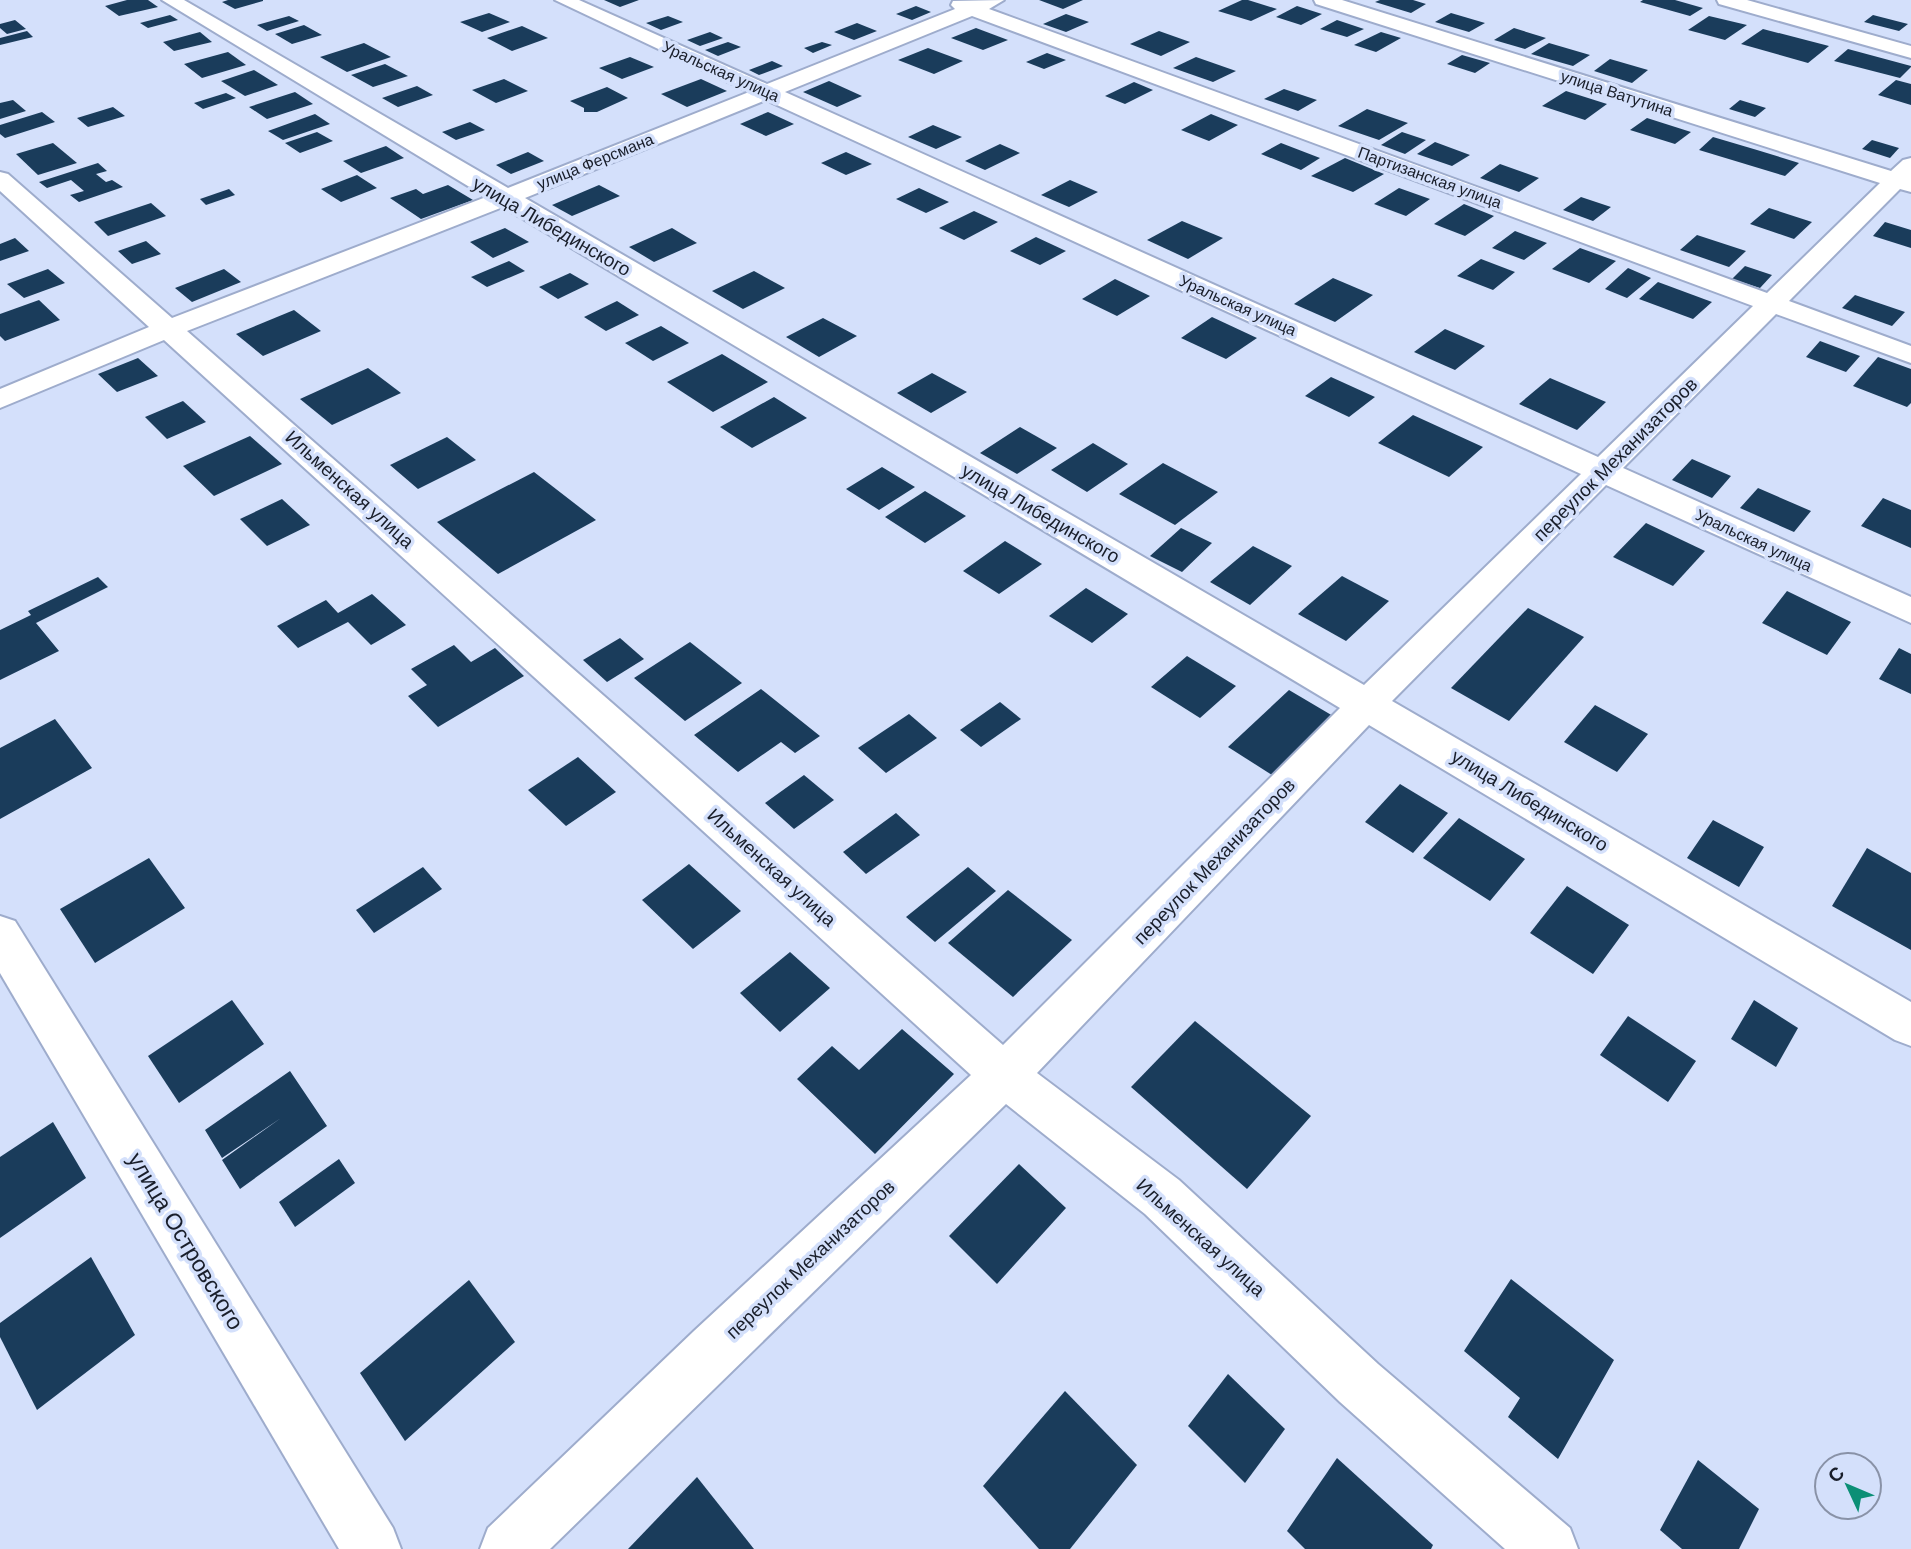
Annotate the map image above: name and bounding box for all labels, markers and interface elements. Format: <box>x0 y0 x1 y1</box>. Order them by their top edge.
street label: Уральская улица <box>659 36 783 107</box>
street label: улица Ватутина <box>1558 65 1676 122</box>
street label: улица Ферсмана <box>534 128 657 194</box>
street label: Партизанская улица <box>1355 142 1505 213</box>
street label: улица Либединского <box>468 171 636 282</box>
street label: Уральская улица <box>1176 270 1300 341</box>
street label: переулок Механизаторов <box>1528 372 1703 547</box>
street label: Ильменская улица <box>280 425 420 554</box>
street label: улица Либединского <box>957 458 1125 569</box>
street label: Уральская улица <box>1692 504 1815 577</box>
street label: улица Либединского <box>1447 744 1613 857</box>
street label: переулок Механизаторов <box>1128 773 1301 950</box>
street label: Ильменская улица <box>702 803 842 932</box>
street label: улица Островского <box>121 1147 251 1335</box>
street label: Ильменская улица <box>1131 1173 1271 1302</box>
street label: переулок Механизаторов <box>720 1174 900 1344</box>
north arrow <box>1813 1451 1883 1521</box>
text: С <box>1822 1461 1850 1488</box>

